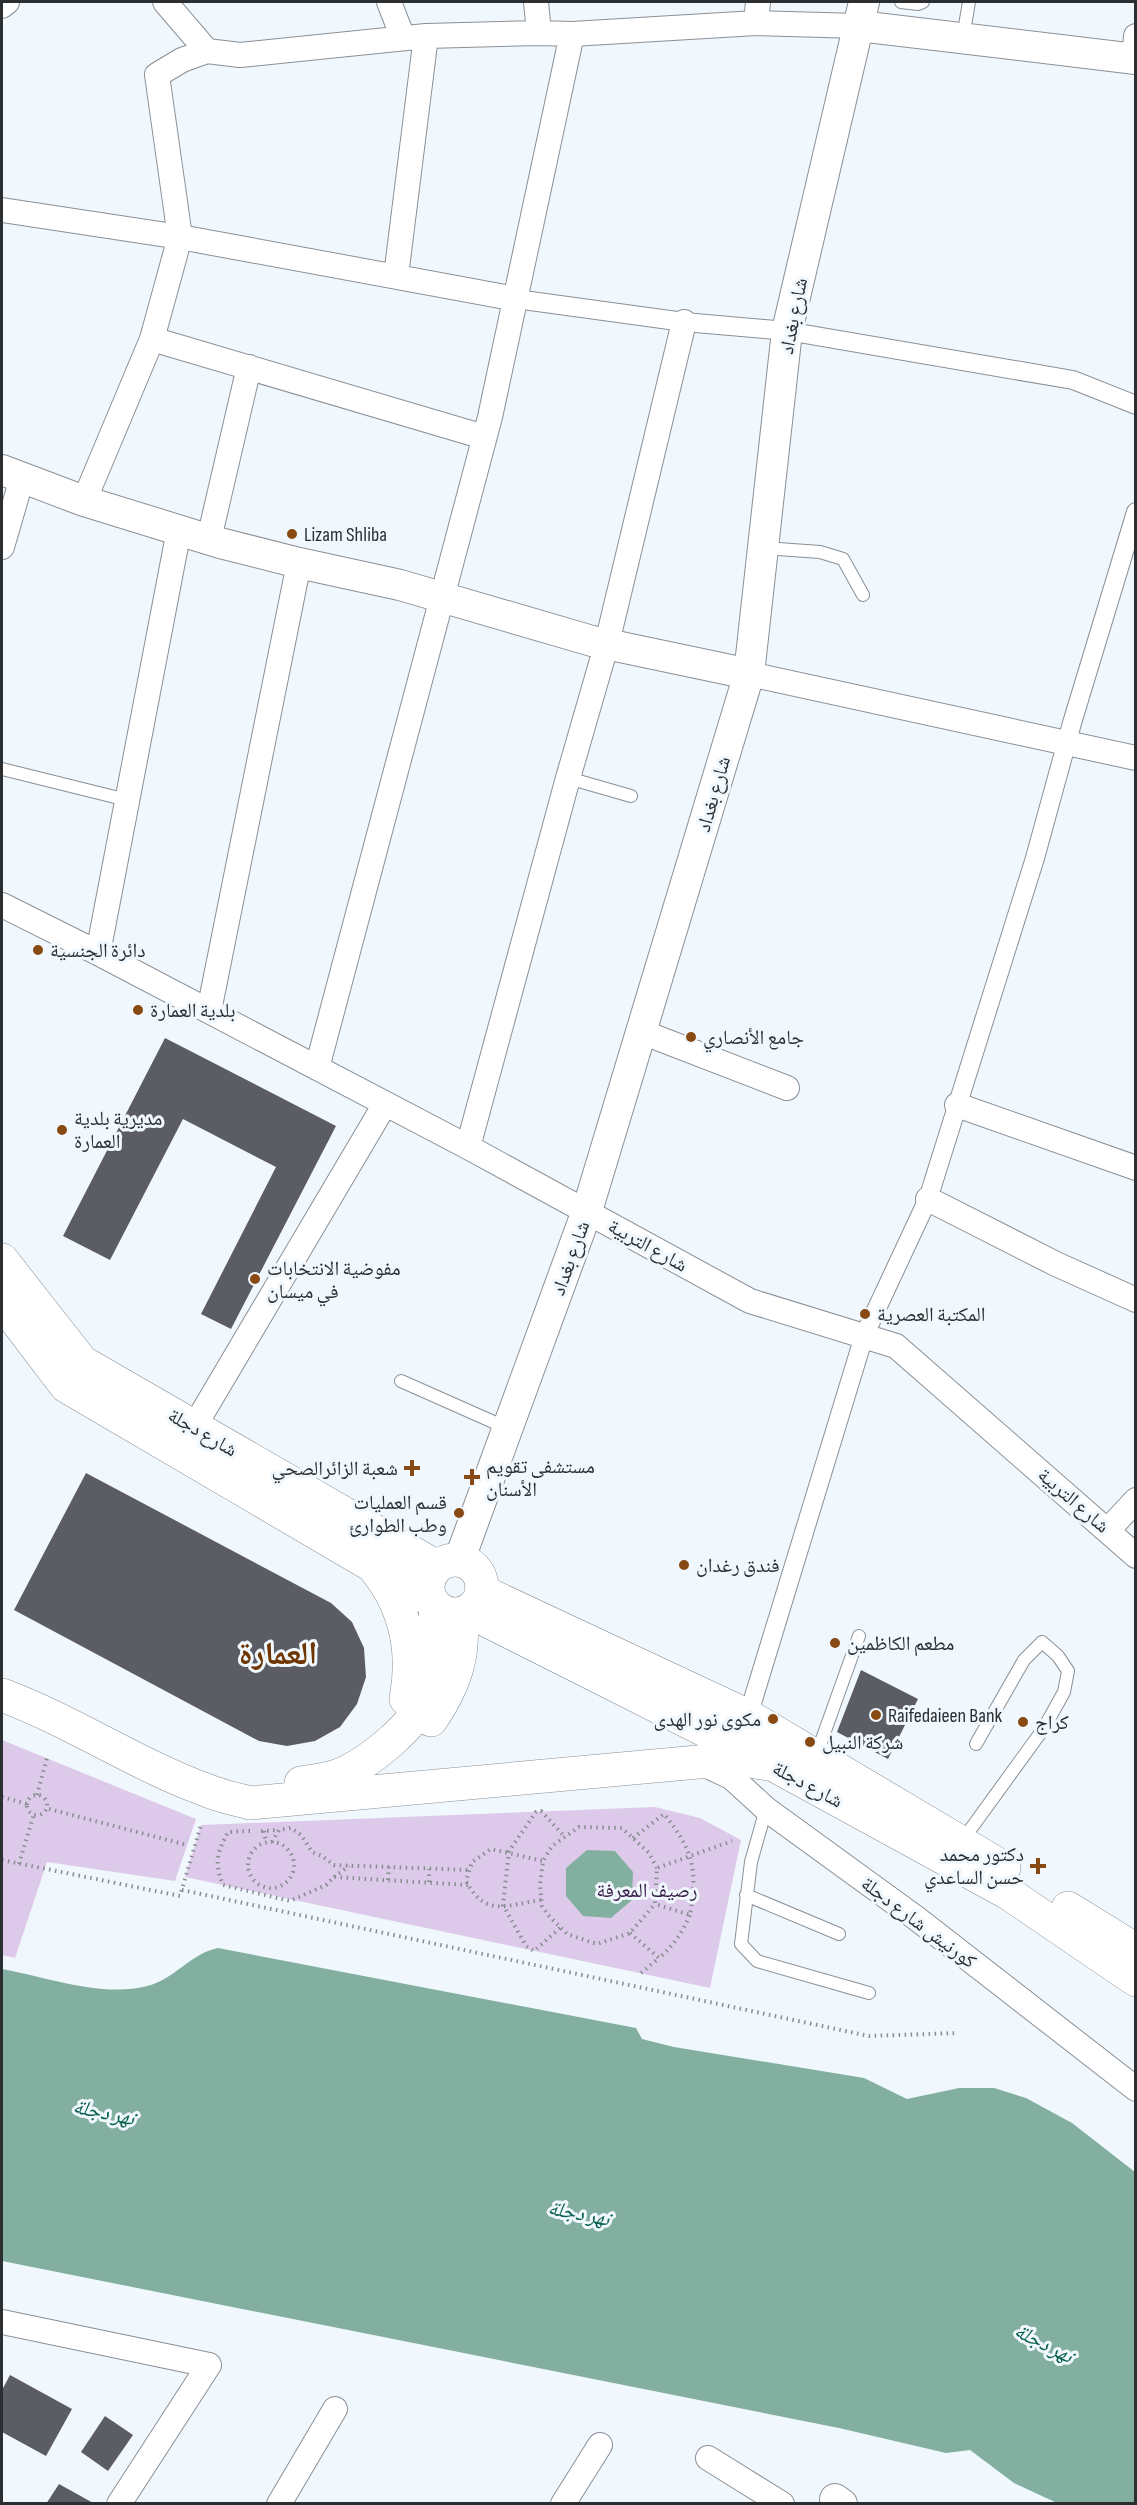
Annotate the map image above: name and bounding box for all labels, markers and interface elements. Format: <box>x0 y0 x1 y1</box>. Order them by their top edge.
street label: شارع بغداد <box>775 276 813 357</box>
place label: Lizam Shliba <box>304 523 387 547</box>
marker: Lizam Shliba <box>285 527 299 541</box>
street label: شارع بغداد <box>692 754 736 835</box>
place label: دائرة الجنسية <box>50 939 146 963</box>
marker: دائرة الجنسية <box>31 943 45 957</box>
place label: بلدية العمارة <box>150 999 235 1023</box>
marker: بلدية العمارة <box>131 1003 145 1017</box>
place label: جامع الأنصاري <box>703 1026 804 1053</box>
marker: جامع الأنصاري <box>684 1030 698 1044</box>
place label: مديرية بلدية العمارة <box>74 1107 162 1154</box>
marker: مديرية بلدية العمارة <box>55 1123 69 1137</box>
street label: شارع التربية <box>604 1214 691 1278</box>
street label: شارع بغداد <box>546 1218 595 1299</box>
place label: مفوضية الانتخابات في ميسان <box>267 1257 401 1307</box>
marker: مفوضية الانتخابات في ميسان <box>248 1272 262 1286</box>
place label: المكتبة العصرية <box>877 1303 986 1327</box>
marker: المكتبة العصرية <box>858 1307 872 1321</box>
street label: شارع دجلة <box>164 1403 241 1462</box>
place label: مستشفى تقويم الأسنان <box>486 1455 595 1502</box>
place label: شعبة الزائرالصحي <box>271 1457 398 1484</box>
marker: شعبة الزائرالصحي <box>403 1459 421 1477</box>
street label: شارع التربية <box>1033 1463 1114 1538</box>
marker: مستشفى تقويم الأسنان <box>463 1468 481 1486</box>
place label: قسم العمليات وطب الطوارئ <box>349 1491 447 1538</box>
marker: قسم العمليات وطب الطوارئ <box>452 1506 466 1520</box>
place label: فندق رغدان <box>696 1554 780 1578</box>
marker: فندق رغدان <box>677 1558 691 1572</box>
place label: مطعم الكاظمين <box>847 1632 954 1657</box>
district label: العمارة <box>239 1635 317 1674</box>
marker: مطعم الكاظمين <box>828 1636 842 1650</box>
place label: Raifedaieen Bank <box>888 1704 1003 1728</box>
place label: مكوى نور الهدى <box>654 1708 761 1732</box>
marker: Raifedaieen Bank <box>869 1708 883 1722</box>
place label: كراج <box>1035 1711 1069 1735</box>
marker: مكوى نور الهدى <box>766 1712 780 1726</box>
marker: كراج <box>1016 1715 1030 1729</box>
place label: شركة النبيل <box>822 1731 903 1755</box>
marker: شركة النبيل <box>803 1735 817 1749</box>
street label: شارع دجلة <box>768 1756 847 1813</box>
place label: دكتور محمد حسن الساعدي <box>924 1843 1024 1893</box>
marker: دكتور محمد حسن الساعدي <box>1029 1857 1047 1875</box>
street label: كورنيش شارع دجلة <box>856 1872 981 1974</box>
park label: رصيف المعرفة <box>596 1879 698 1903</box>
water label: نهر دجلة <box>71 2094 140 2132</box>
water label: نهر دجلة <box>546 2195 615 2232</box>
water label: نهر دجلة <box>1010 2318 1080 2370</box>

